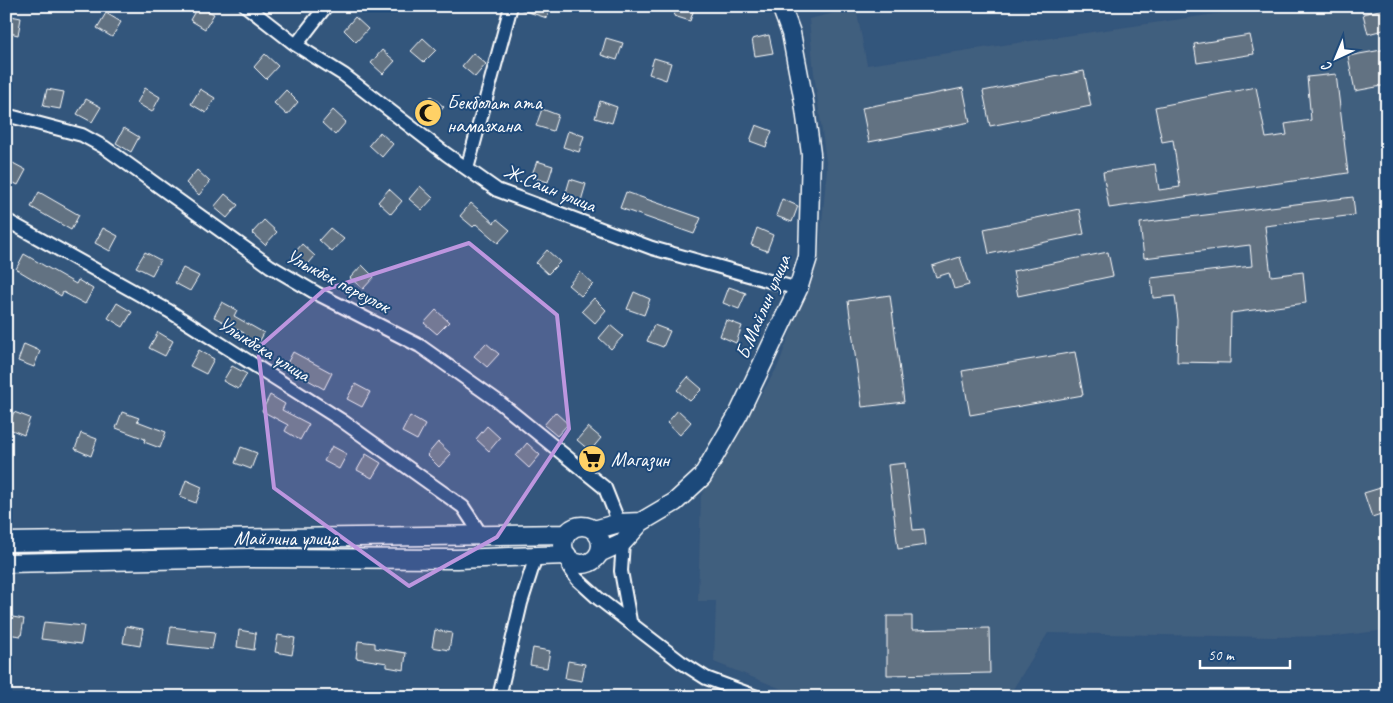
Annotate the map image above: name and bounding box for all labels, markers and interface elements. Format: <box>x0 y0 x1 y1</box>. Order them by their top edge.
north arrow <box>1310 32 1360 82</box>
text: С <box>1317 57 1336 75</box>
place label: Бекболат ата намазхана <box>447 90 544 138</box>
mosque icon: Бекболат ата намазхана <box>413 98 443 128</box>
street label: Ж.Саин улица <box>500 158 601 219</box>
street label: Улыкбек переулок <box>282 243 396 320</box>
street label: Б.Майлин улица <box>730 250 797 363</box>
street label: Улыкбека улица <box>213 311 316 388</box>
supermarket icon: Магазин <box>577 444 607 474</box>
place label: Магазин <box>611 447 671 472</box>
street label: Майлина улица <box>234 526 340 551</box>
scale bar <box>1200 638 1290 670</box>
text: 50 m <box>1208 646 1235 665</box>

